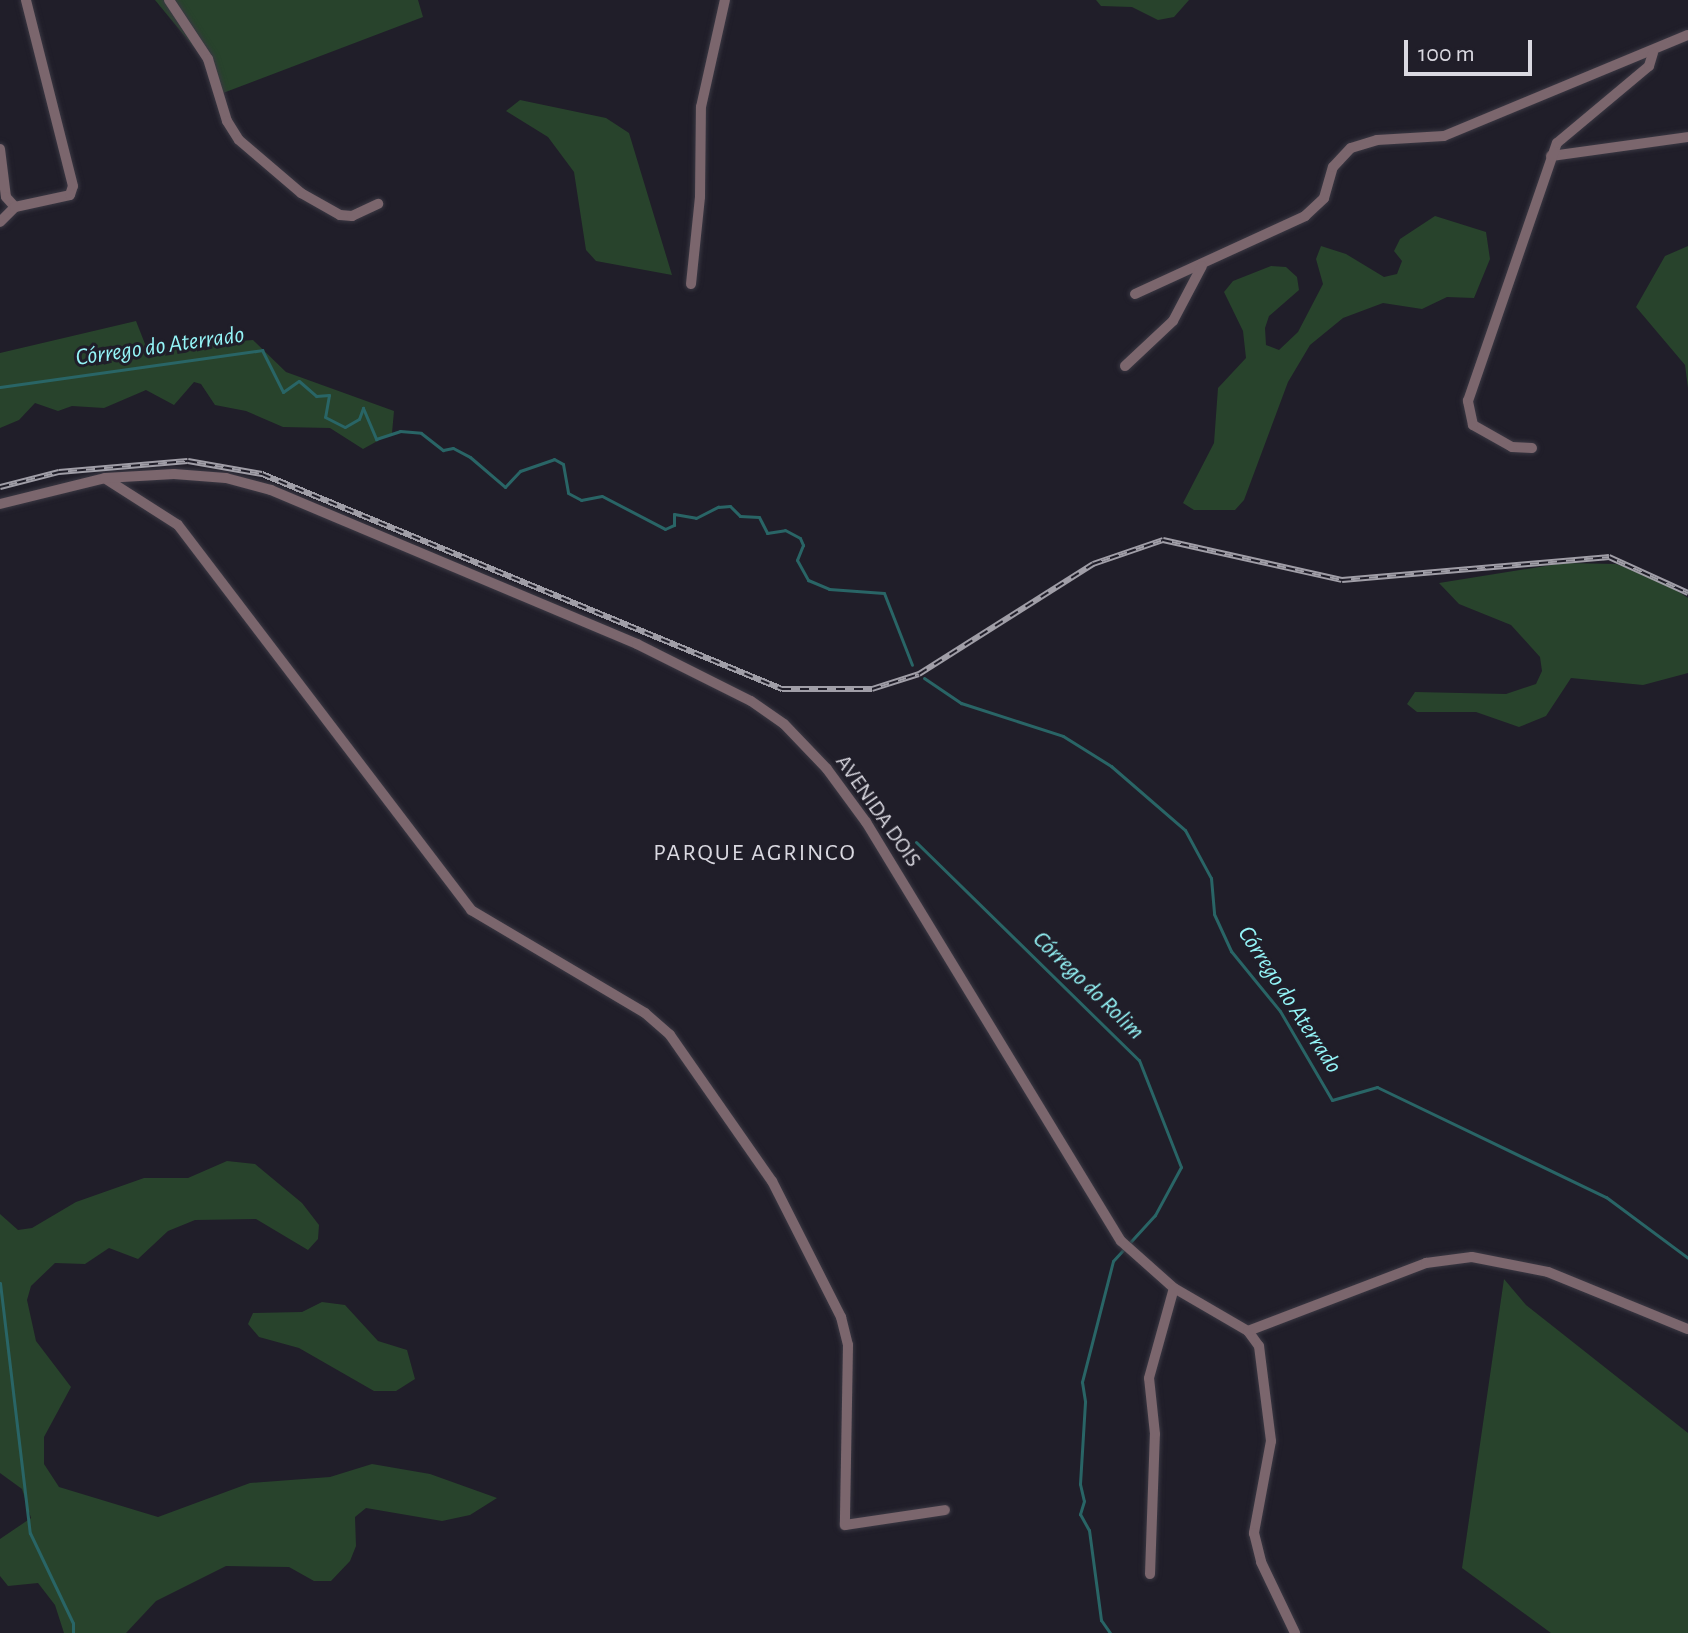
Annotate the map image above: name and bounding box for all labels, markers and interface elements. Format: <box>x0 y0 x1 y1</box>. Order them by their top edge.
scale bar <box>1408 24 1536 74</box>
text: 100 m <box>1418 42 1475 66</box>
water label: Córrego do Aterrado <box>74 321 246 373</box>
street label: AVENIDA DOIS <box>830 750 926 872</box>
district label: PARQUE AGRINCO <box>653 840 857 868</box>
water label: Córrego do Aterrado <box>1231 921 1347 1079</box>
water label: Córrego do Rolim <box>1026 926 1150 1046</box>

